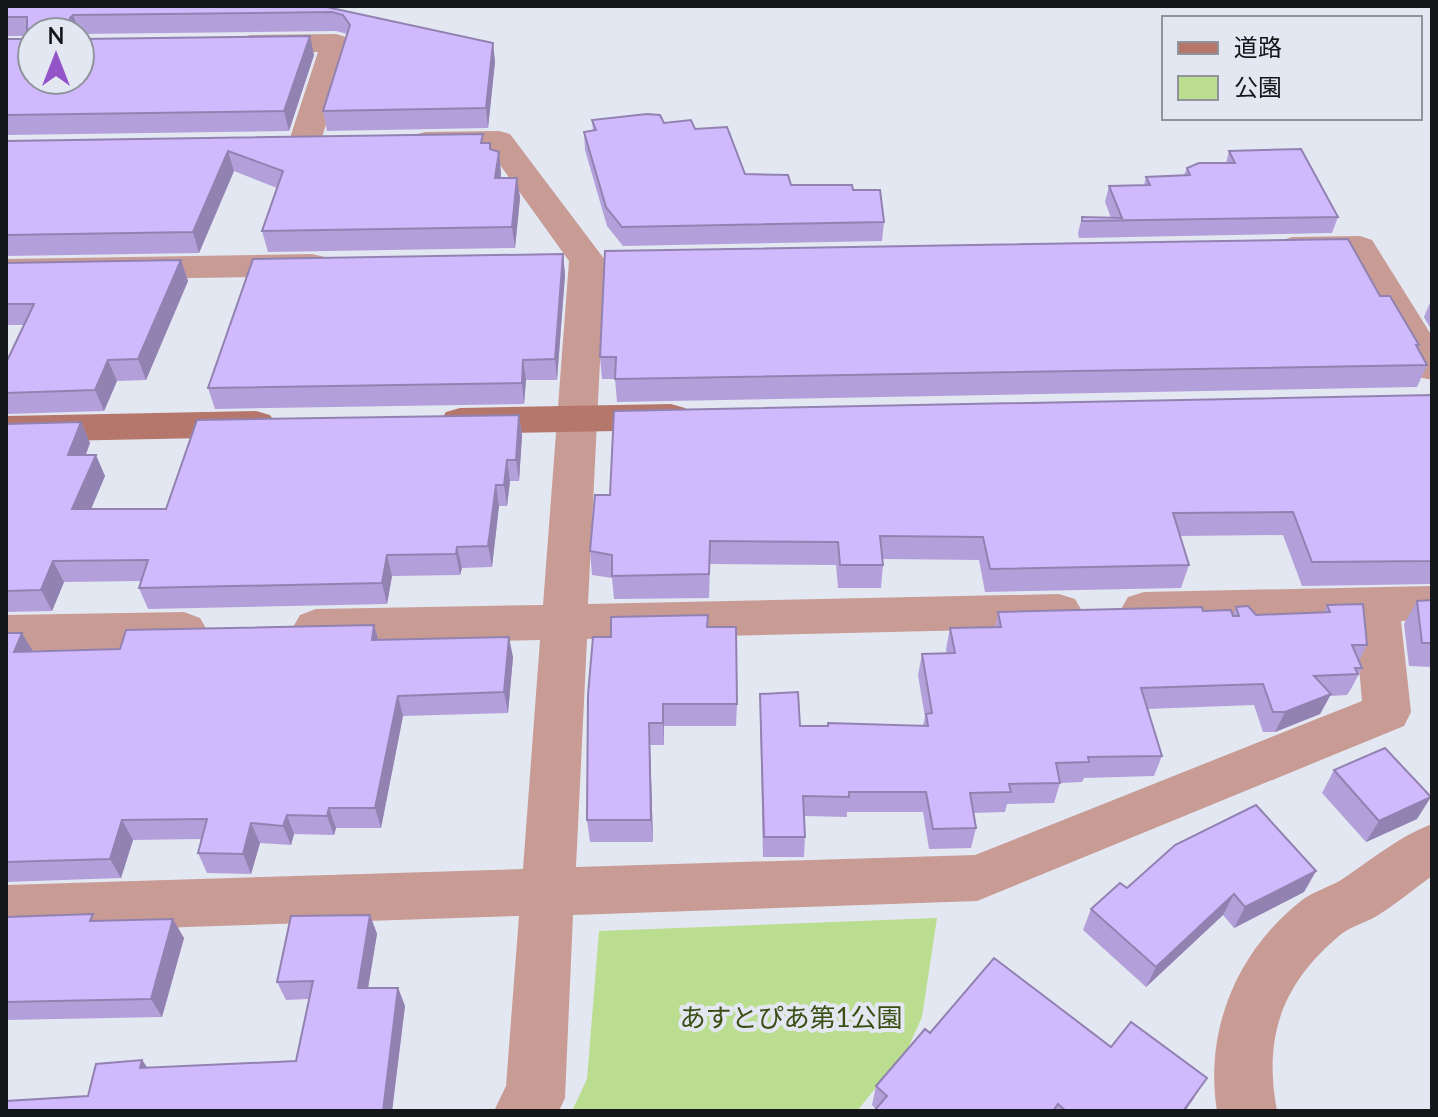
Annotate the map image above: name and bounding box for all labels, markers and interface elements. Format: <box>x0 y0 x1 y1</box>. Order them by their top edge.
north arrow <box>16 16 96 96</box>
legend <box>1162 16 1422 120</box>
text: N <box>48 22 64 49</box>
text: 道路 <box>1234 32 1282 61</box>
text: 公園 <box>1234 72 1282 101</box>
park label: あすとぴあ第1公園 <box>679 1001 903 1033</box>

